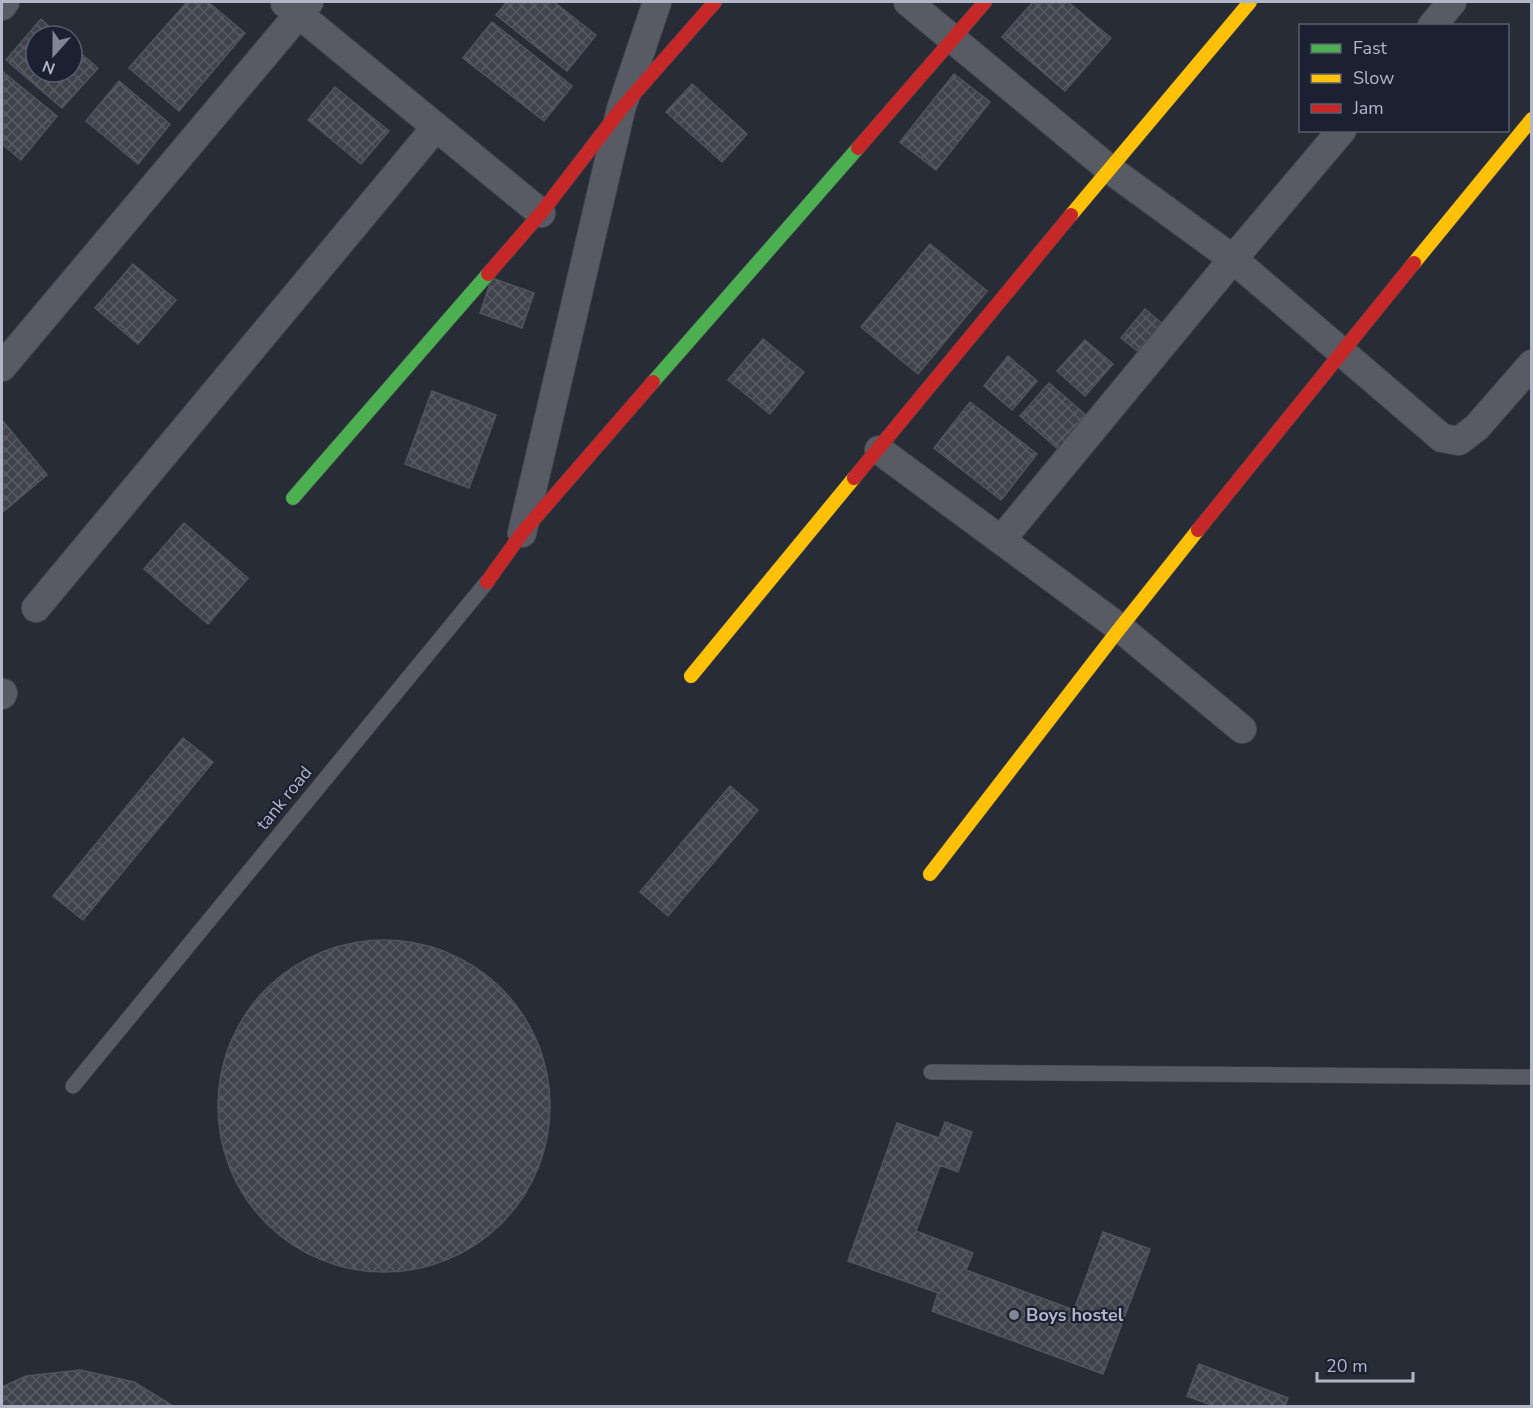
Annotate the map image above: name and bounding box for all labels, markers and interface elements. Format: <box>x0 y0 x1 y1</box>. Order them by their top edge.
north arrow <box>24 24 84 84</box>
legend <box>1299 24 1509 132</box>
text: Fast <box>1353 36 1388 60</box>
text: N <box>39 55 59 79</box>
text: Slow <box>1353 66 1394 90</box>
text: Jam <box>1352 96 1384 120</box>
street label: tank road <box>251 761 317 835</box>
place label: Boys hostel <box>1026 1303 1124 1327</box>
marker: Boys hostel <box>1007 1308 1021 1322</box>
scale bar <box>1317 1345 1413 1383</box>
text: 20 m <box>1326 1354 1368 1378</box>

